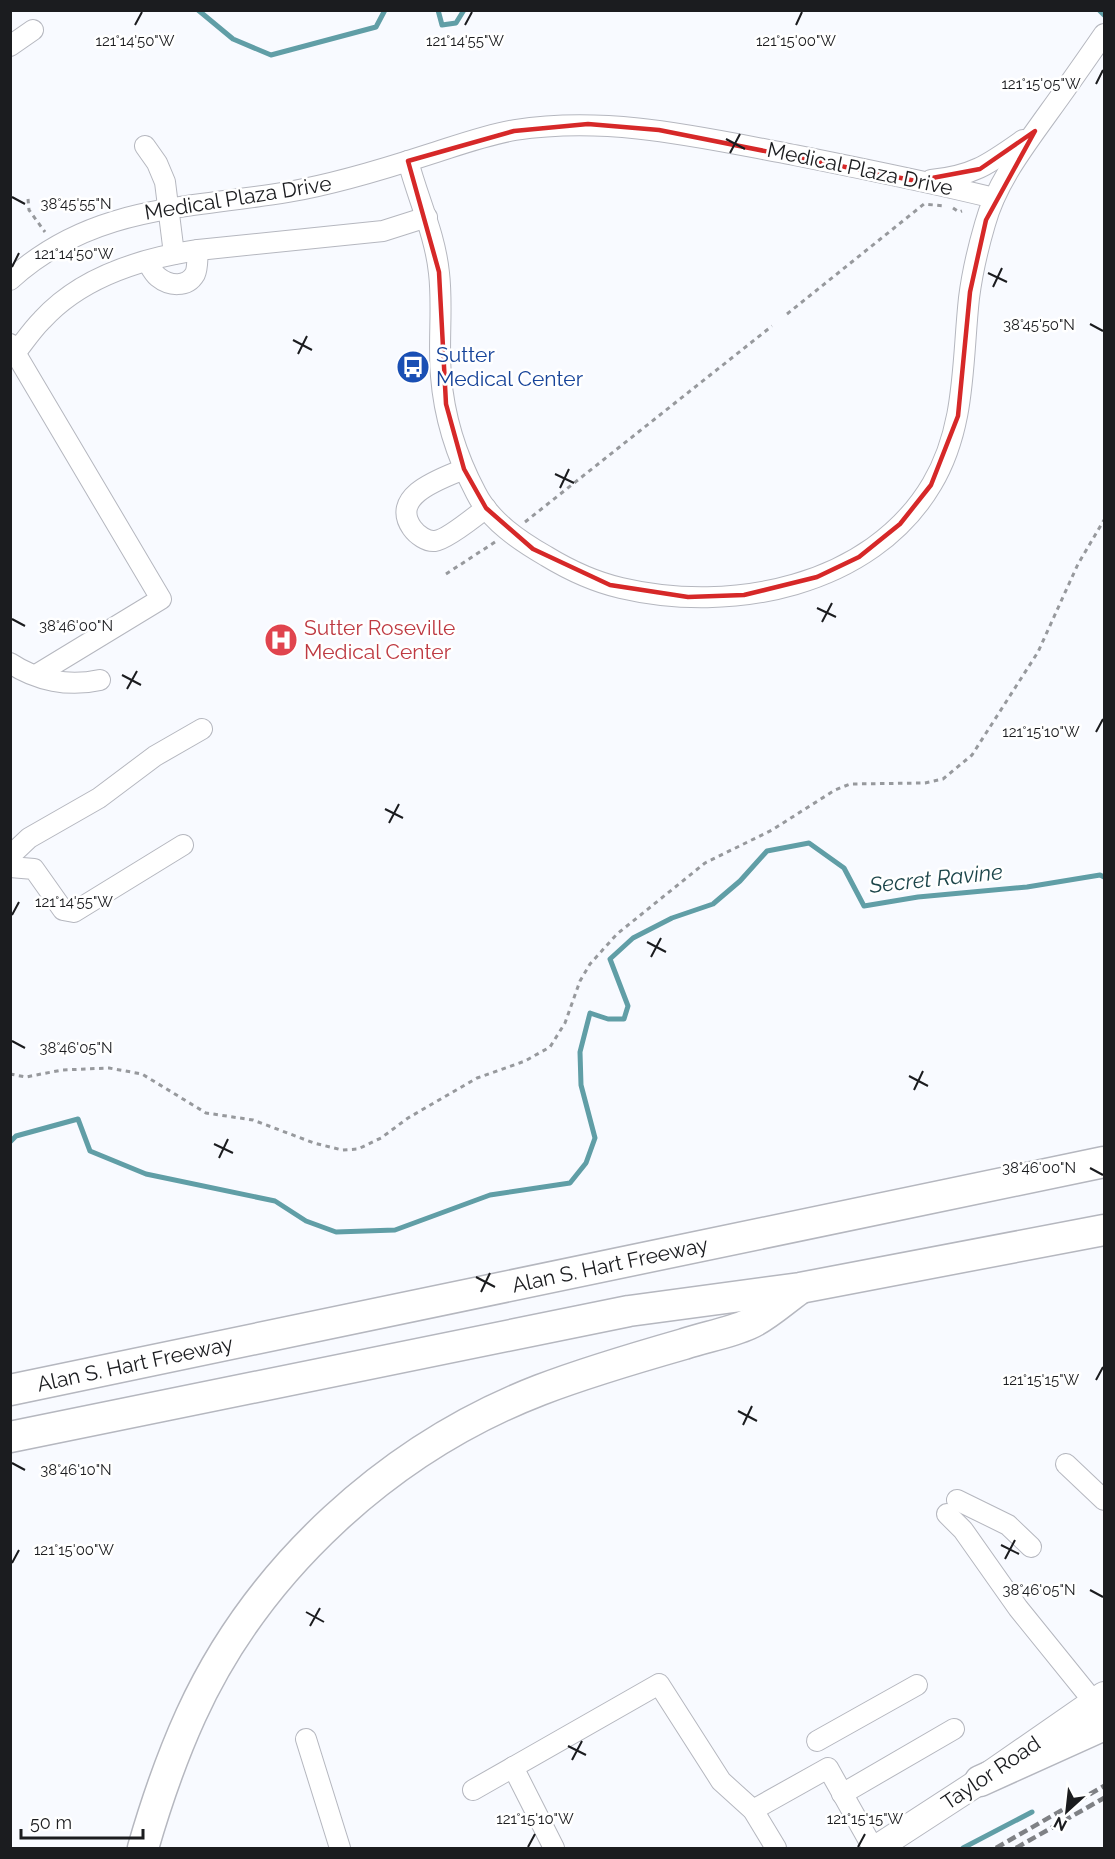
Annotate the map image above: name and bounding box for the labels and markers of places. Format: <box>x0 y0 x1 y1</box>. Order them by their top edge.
place label: Sutter Medical Center <box>436 342 584 391</box>
bus stop icon: Sutter Medical Center <box>395 349 431 385</box>
place label: Sutter Roseville Medical Center <box>304 615 455 664</box>
hospital icon: Sutter Roseville Medical Center <box>263 622 299 658</box>

